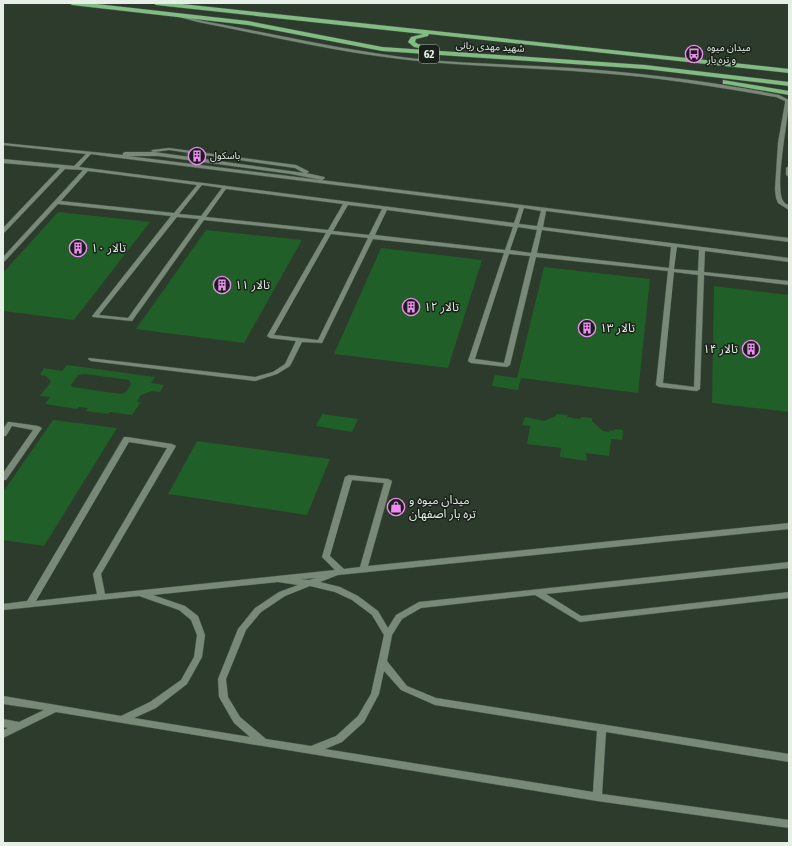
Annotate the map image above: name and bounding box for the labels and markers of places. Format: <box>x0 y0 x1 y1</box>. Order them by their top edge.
place label: میدان میوه و تره بار <box>706 42 751 66</box>
bus stop icon: میدان میوه و تره بار <box>684 44 704 64</box>
building icon: باسكول <box>187 146 207 166</box>
place label: باسكول <box>210 150 241 162</box>
building icon: تالار ۱۰ <box>68 238 88 258</box>
place label: تالار ۱۰ <box>91 241 126 255</box>
building icon: تالار ۱۱ <box>212 275 232 295</box>
place label: تالار ۱۱ <box>235 278 270 292</box>
building icon: تالار ۱۲ <box>401 297 421 317</box>
place label: تالار ۱۲ <box>424 300 459 314</box>
building icon: تالار ۱۳ <box>577 318 597 338</box>
place label: تالار ۱۳ <box>600 321 635 335</box>
building icon: تالار ۱۴ <box>741 339 761 359</box>
place label: تالار ۱۴ <box>703 342 738 356</box>
place label: میدان میوه و تره بار اصفهان <box>409 493 476 521</box>
shop icon: میدان میوه و تره بار اصفهان <box>386 497 406 517</box>

